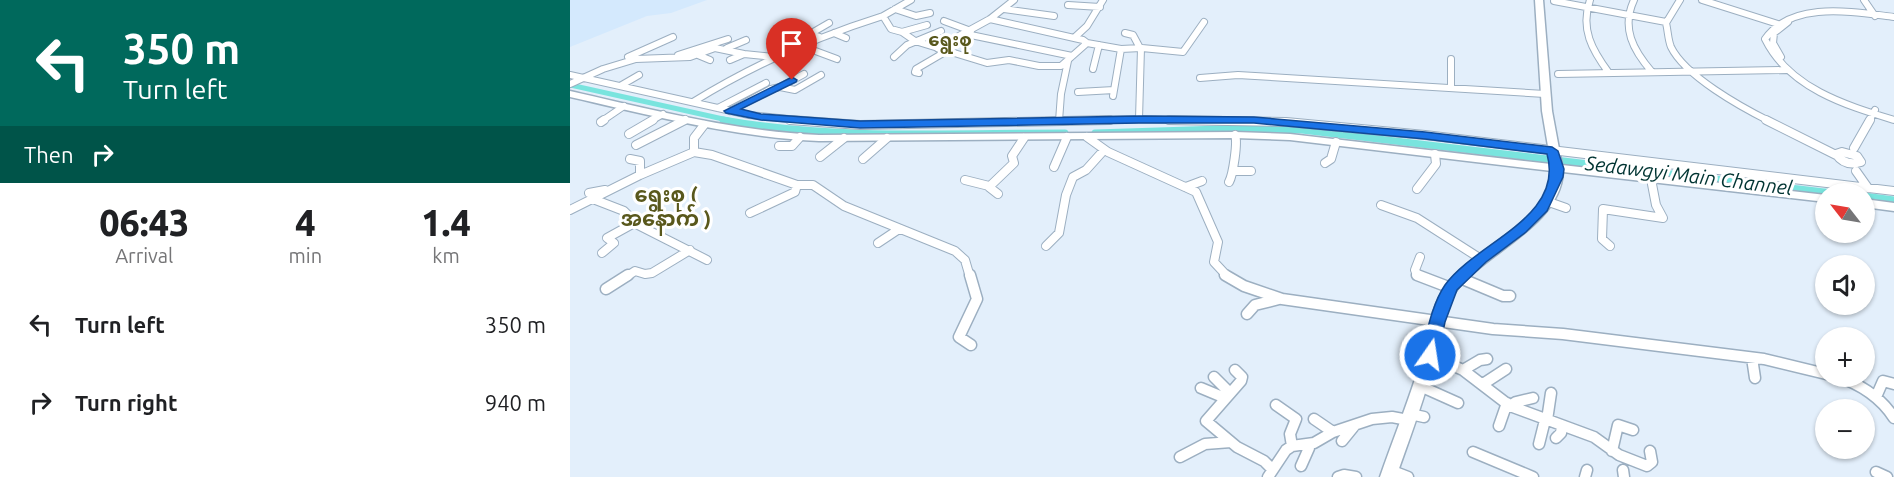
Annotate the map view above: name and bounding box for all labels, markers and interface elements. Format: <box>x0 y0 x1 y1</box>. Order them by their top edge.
pin <box>766 18 817 80</box>
icon: left <box>24 24 102 102</box>
text: 350 m <box>123 25 240 72</box>
icon: arrive <box>775 27 808 60</box>
district label: ရွေးစု <box>928 29 972 54</box>
text: Turn left <box>123 74 227 104</box>
icon: right <box>86 138 119 171</box>
text: Then <box>24 142 74 167</box>
water label: Sedawgyi Main Channel <box>1583 151 1794 199</box>
district label: ရွေးစု ( အနောက် ) <box>621 182 711 236</box>
north arrow <box>1815 183 1875 243</box>
map controls <box>1815 183 1875 459</box>
text: 06:43 <box>99 202 189 243</box>
text: 4 <box>295 202 315 243</box>
text: 1.4 <box>421 202 471 243</box>
text: Arrival <box>115 244 173 267</box>
text: min <box>289 244 322 267</box>
text: km <box>432 244 460 267</box>
button: sound <box>1815 255 1875 315</box>
icon: left <box>24 308 57 341</box>
text: Turn left <box>75 312 165 337</box>
text: 350 m <box>485 312 546 337</box>
position arrow <box>1398 323 1462 387</box>
button: + <box>1815 327 1875 387</box>
icon: right <box>24 386 57 419</box>
text: Turn right <box>75 390 177 415</box>
text: 940 m <box>485 390 546 415</box>
button: − <box>1815 399 1875 459</box>

